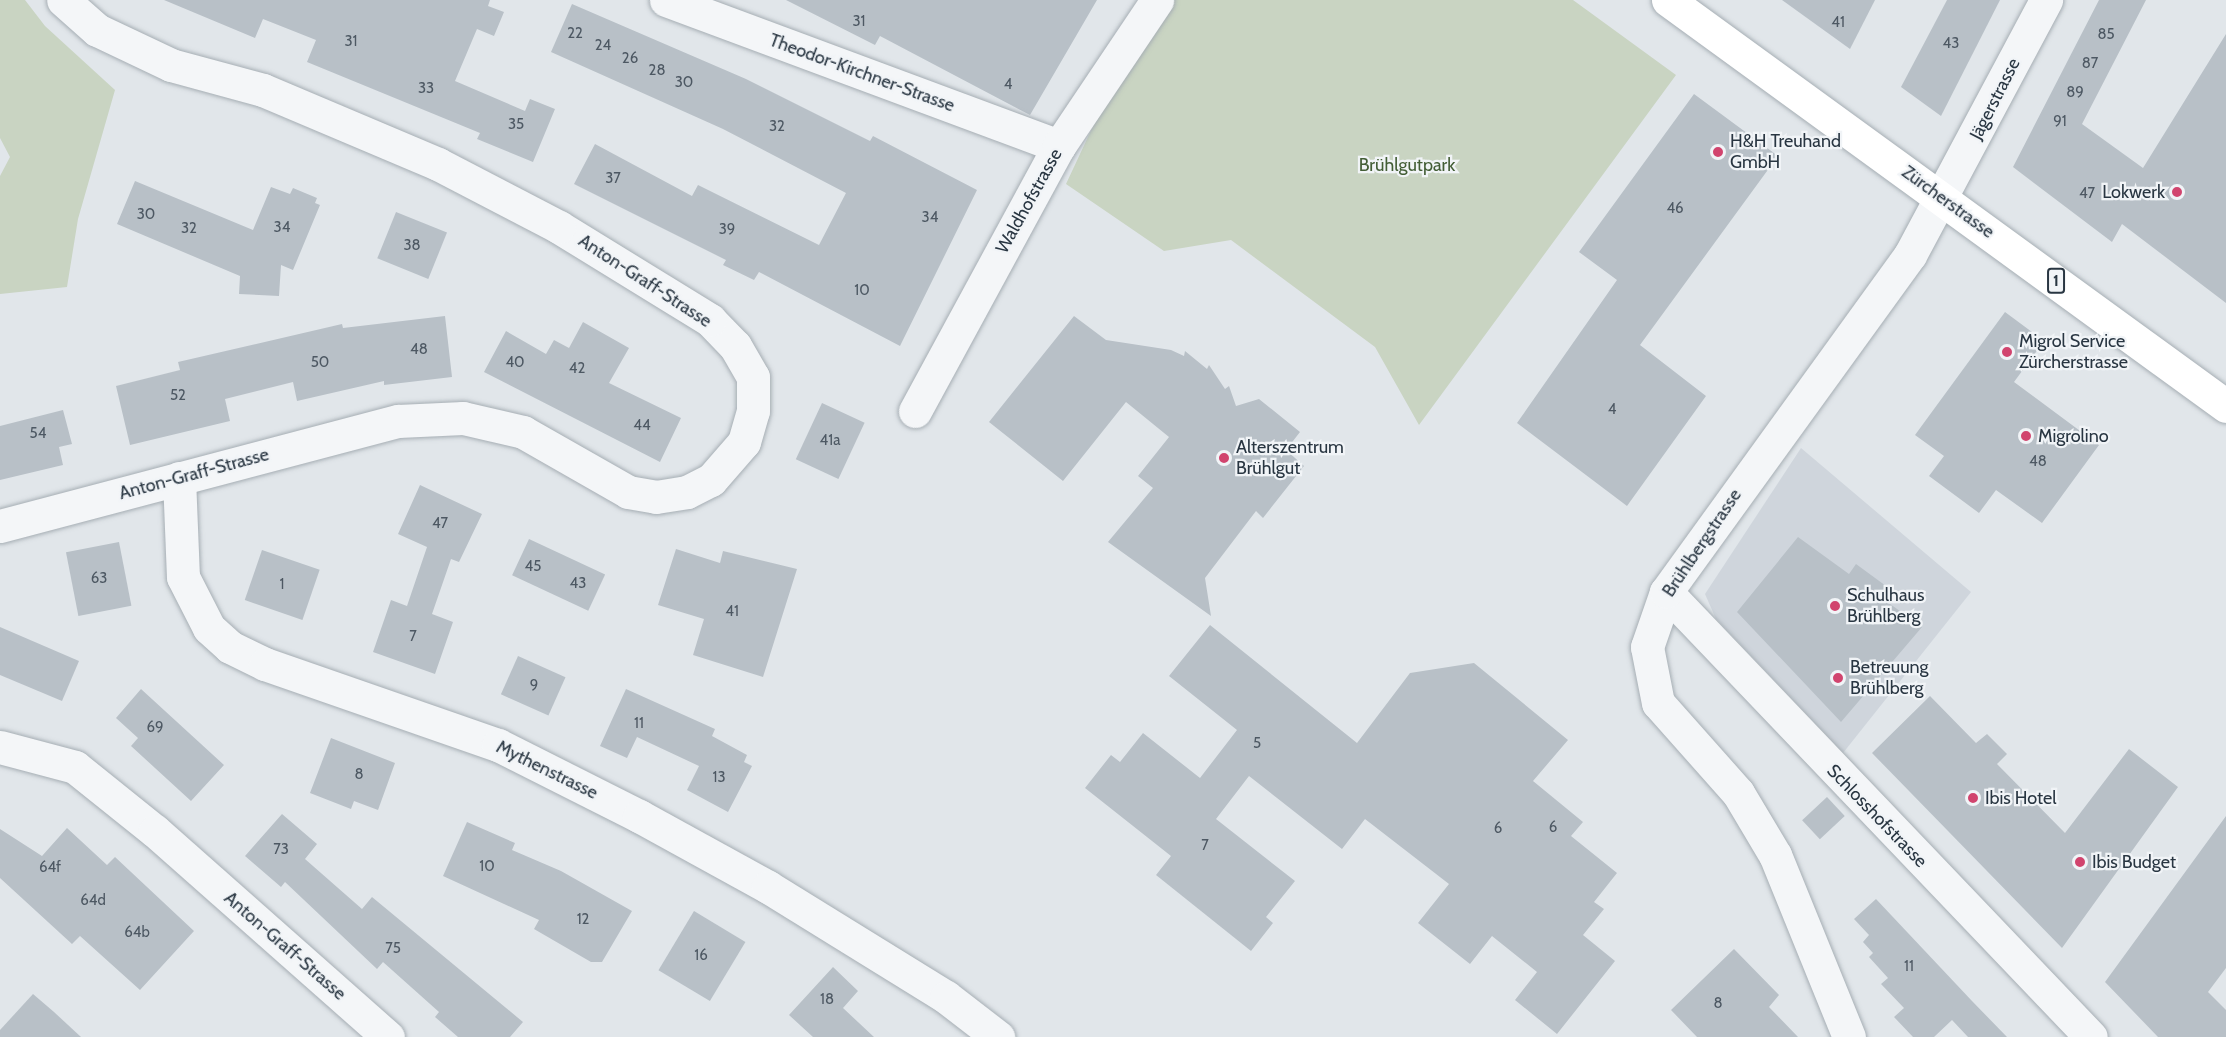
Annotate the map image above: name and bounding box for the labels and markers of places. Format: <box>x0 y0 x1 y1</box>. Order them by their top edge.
place label: H&H Treuhand GmbH <box>1730 131 1841 174</box>
marker: H&H Treuhand GmbH <box>1711 145 1725 159</box>
place label: Lokwerk <box>2102 181 2165 203</box>
marker: Lokwerk <box>2170 185 2184 199</box>
place label: Migrol Service Zürcherstrasse <box>2019 331 2128 374</box>
marker: Migrol Service Zürcherstrasse <box>2000 345 2014 359</box>
place label: Migrolino <box>2038 425 2109 447</box>
marker: Migrolino <box>2019 429 2033 443</box>
place label: Alterszentrum Brühlgut <box>1236 437 1344 480</box>
marker: Alterszentrum Brühlgut <box>1217 451 1231 465</box>
place label: Schulhaus Brühlberg <box>1847 585 1924 628</box>
marker: Schulhaus Brühlberg <box>1828 599 1842 613</box>
place label: Betreuung Brühlberg <box>1850 657 1929 700</box>
marker: Betreuung Brühlberg <box>1831 671 1845 685</box>
place label: Ibis Hotel <box>1985 787 2056 809</box>
marker: Ibis Hotel <box>1966 791 1980 805</box>
place label: Ibis Budget <box>2092 851 2176 873</box>
marker: Ibis Budget <box>2073 855 2087 869</box>

